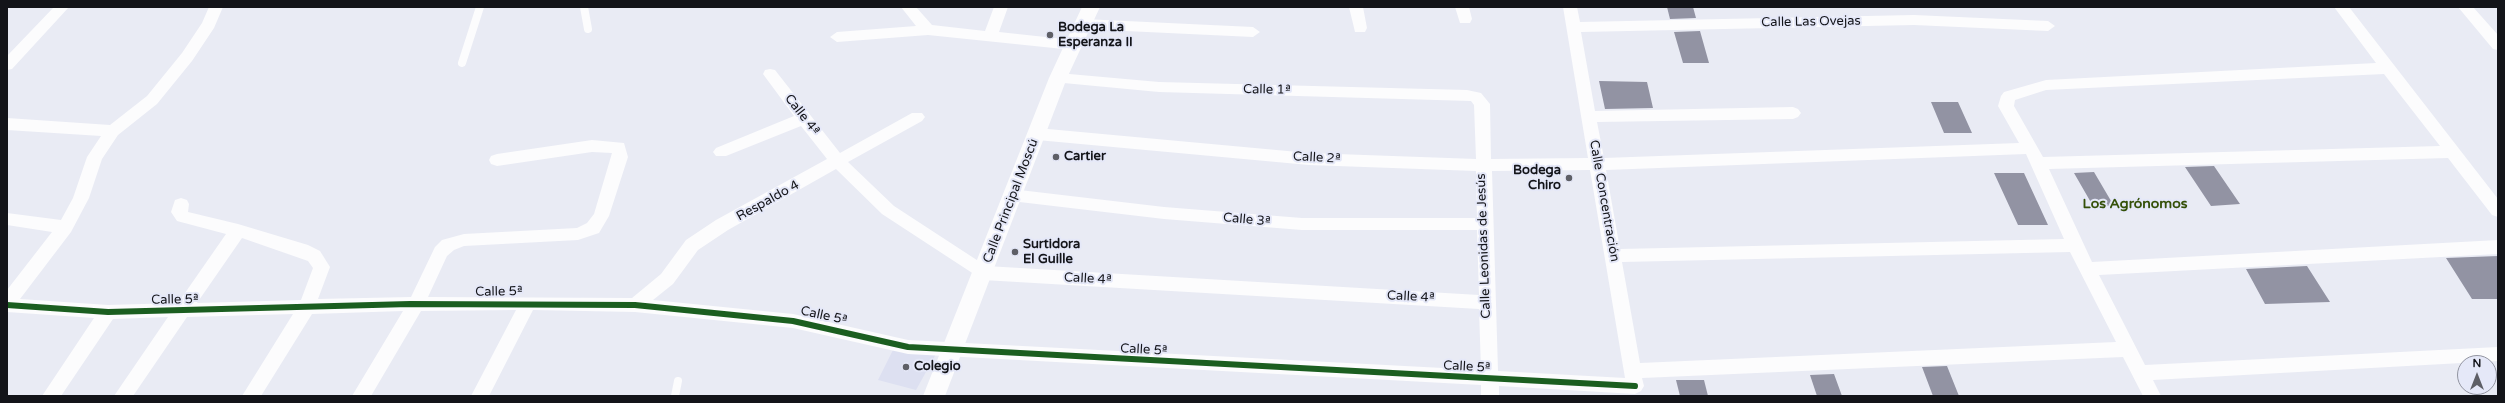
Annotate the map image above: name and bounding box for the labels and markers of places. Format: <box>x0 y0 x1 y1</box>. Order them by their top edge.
place label: Bodega La Esperanza II <box>1058 20 1133 51</box>
marker: Bodega La Esperanza II <box>1045 30 1055 40</box>
place label: Cartier <box>1064 149 1106 165</box>
marker: Cartier <box>1051 152 1061 162</box>
place label: Bodega Chiro <box>1513 163 1561 194</box>
marker: Bodega Chiro <box>1564 173 1574 183</box>
place label: Surtidora El Guille <box>1023 237 1080 268</box>
marker: Surtidora El Guille <box>1010 247 1020 257</box>
place label: Colegio <box>914 359 961 375</box>
marker: Colegio <box>901 362 911 372</box>

